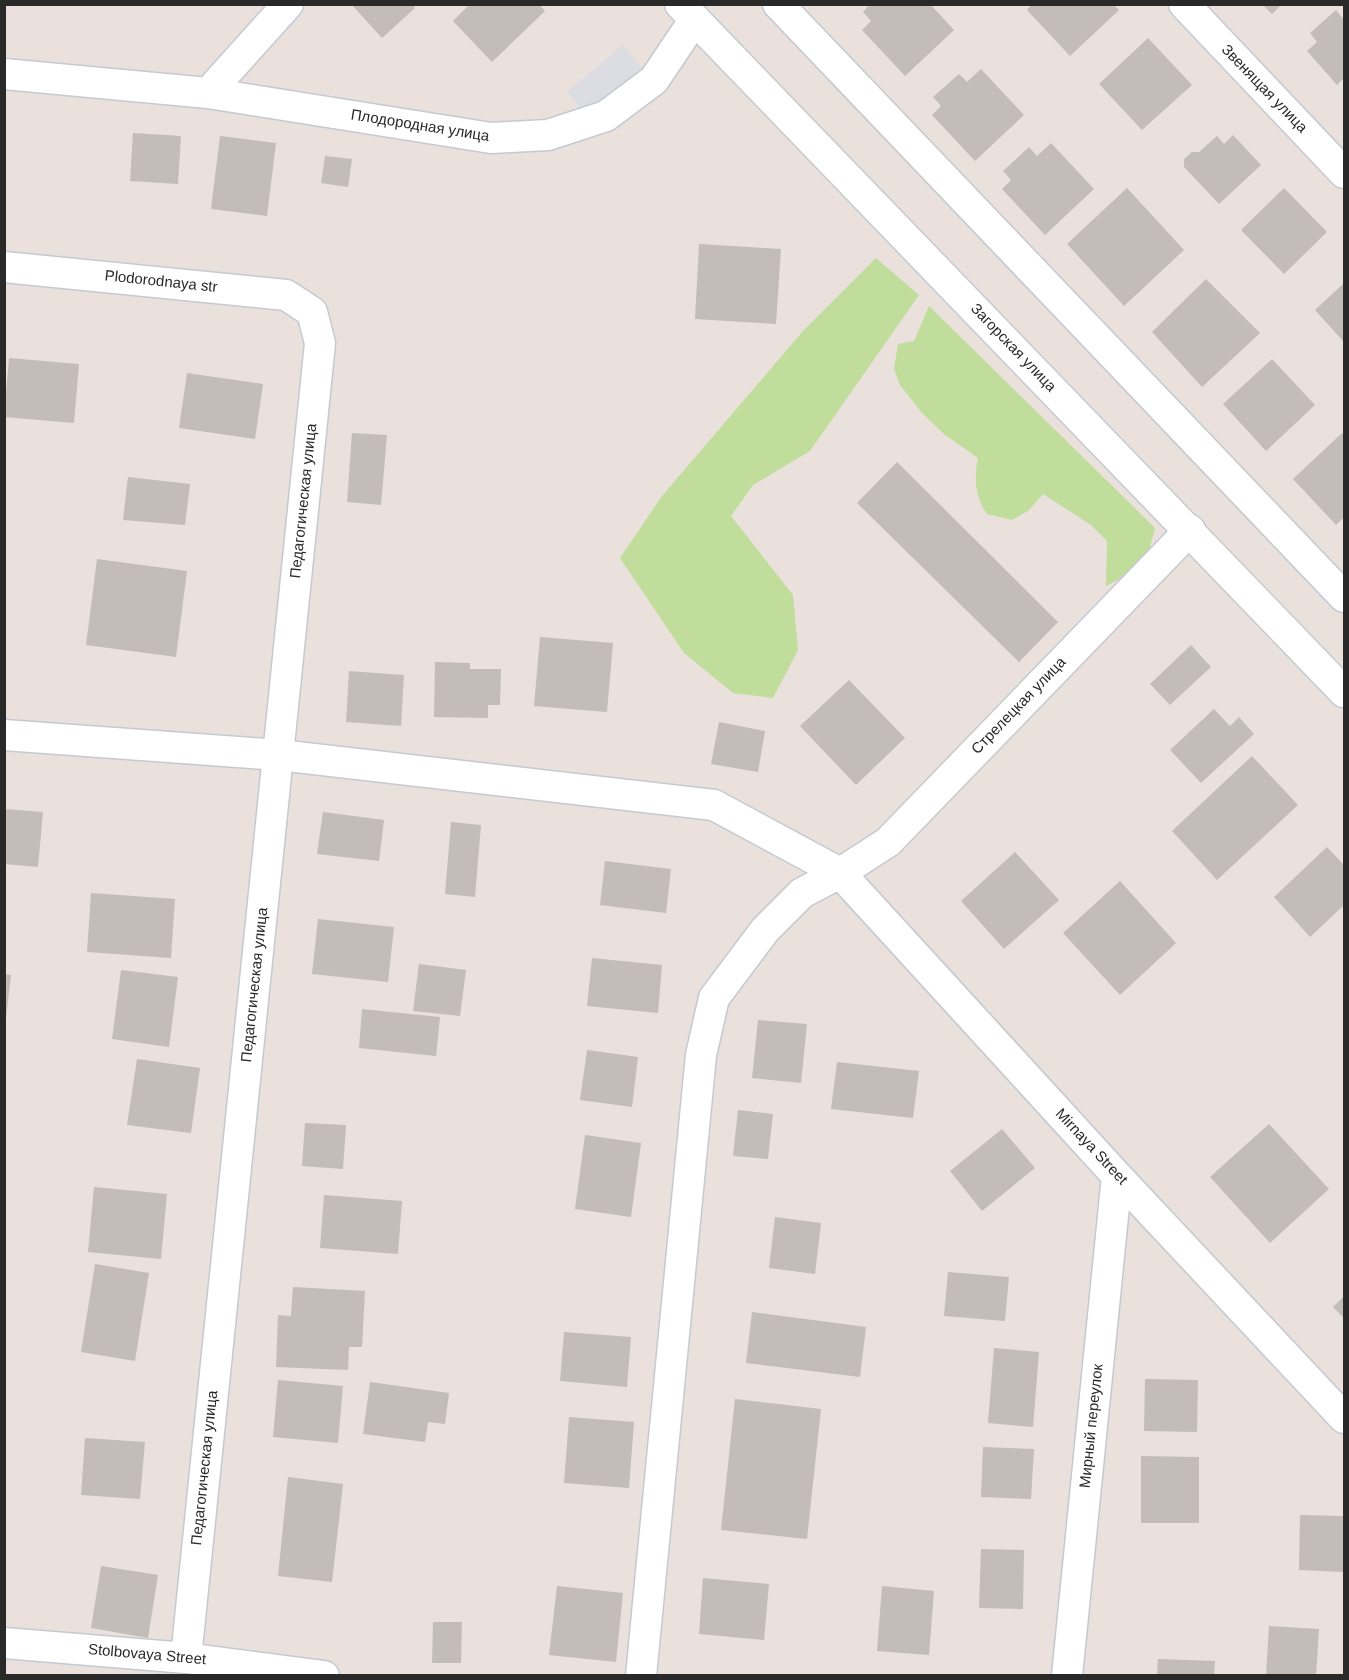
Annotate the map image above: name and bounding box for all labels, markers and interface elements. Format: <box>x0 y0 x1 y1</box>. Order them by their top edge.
street label: Звенящая улица <box>1217 41 1311 137</box>
street label: Плодородная улица <box>349 106 491 146</box>
street label: Plodorodnaya str <box>104 267 218 297</box>
street label: Загорская улица <box>966 300 1060 396</box>
street label: Педагогическая улица <box>287 423 321 579</box>
street label: Стрелецкая улица <box>968 654 1070 758</box>
street label: Педагогическая улица <box>238 907 272 1063</box>
street label: Mirnaya Street <box>1051 1105 1131 1189</box>
street label: Мирный переулок <box>1077 1363 1107 1489</box>
street label: Педагогическая улица <box>188 1390 222 1546</box>
street label: Stolbovaya Street <box>87 1641 207 1669</box>

